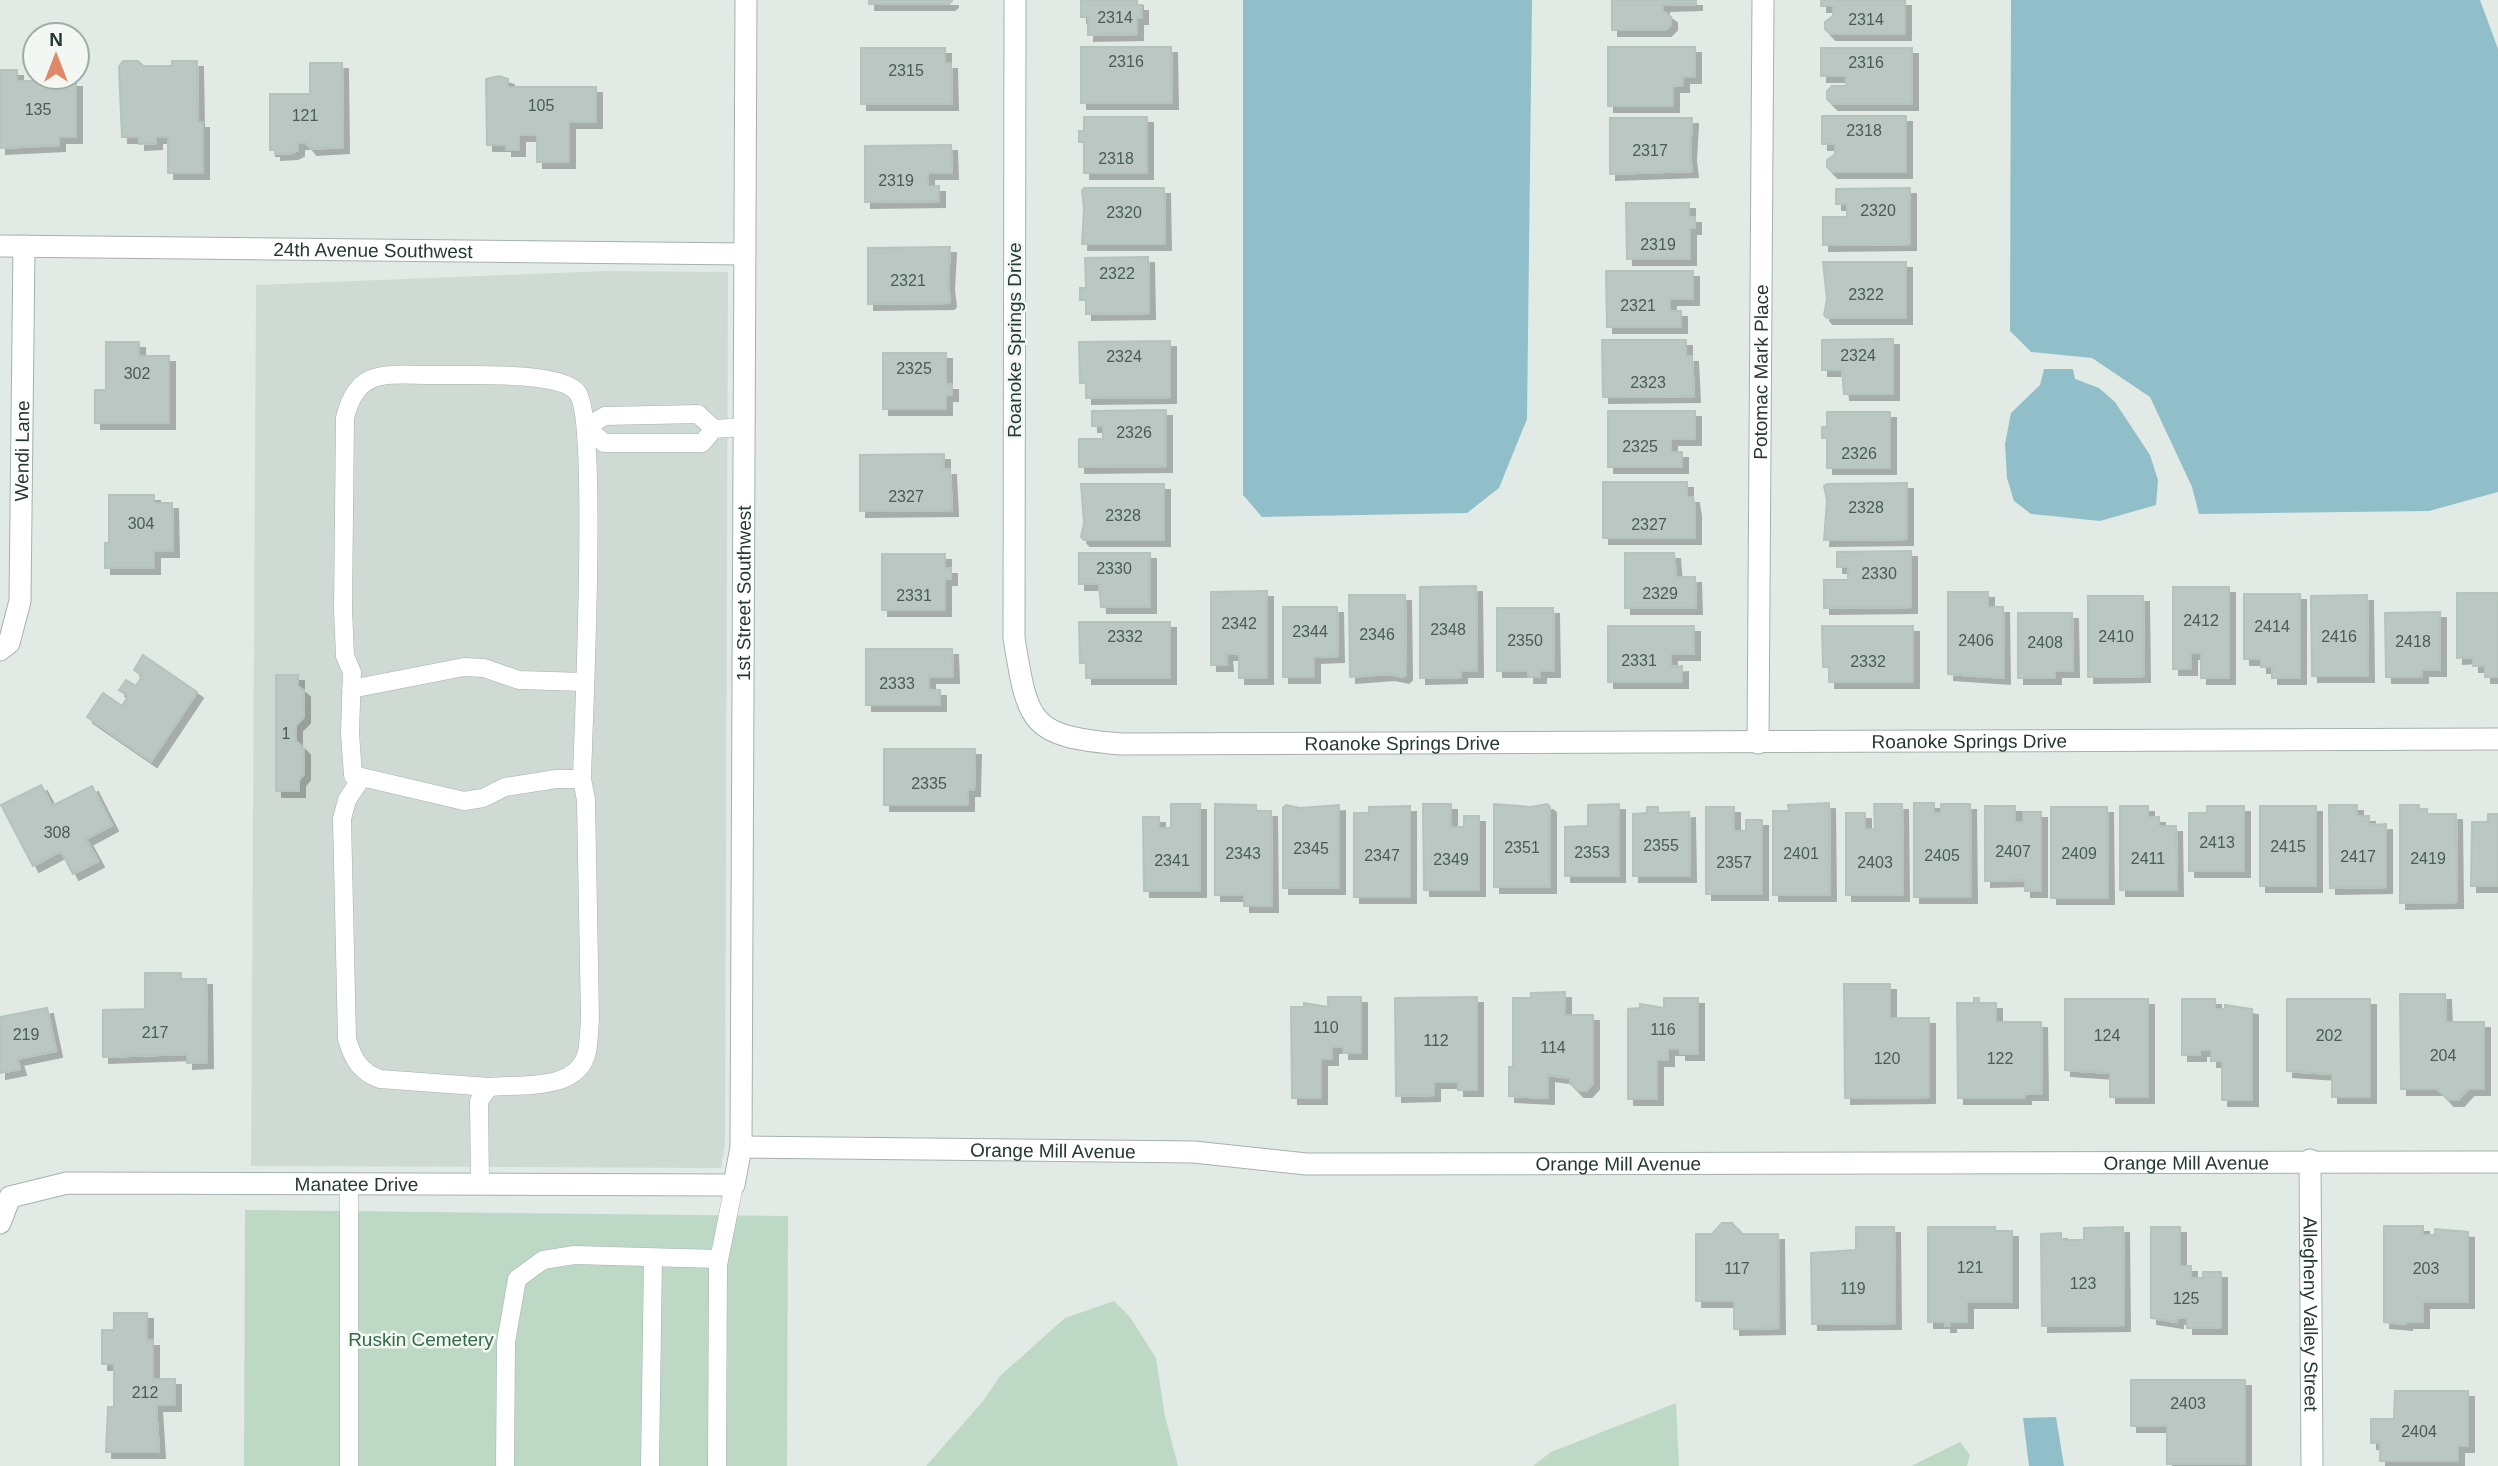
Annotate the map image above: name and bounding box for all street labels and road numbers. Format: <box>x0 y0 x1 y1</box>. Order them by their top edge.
street label: 24th Avenue Southwest <box>273 239 474 262</box>
street label: Roanoke Springs Drive <box>1004 242 1025 438</box>
street label: Potomac Mark Place <box>1750 284 1772 460</box>
street label: Wendi Lane <box>11 400 33 502</box>
street label: 1st Street Southwest <box>733 505 755 681</box>
street label: Roanoke Springs Drive <box>1872 731 2067 752</box>
street label: Roanoke Springs Drive <box>1305 733 1500 754</box>
street label: Orange Mill Avenue <box>970 1140 1136 1162</box>
street label: Orange Mill Avenue <box>2104 1152 2269 1174</box>
street label: Orange Mill Avenue <box>1536 1153 1701 1175</box>
street label: Manatee Drive <box>295 1174 418 1195</box>
street label: Allegheny Valley Street <box>2299 1216 2322 1412</box>

